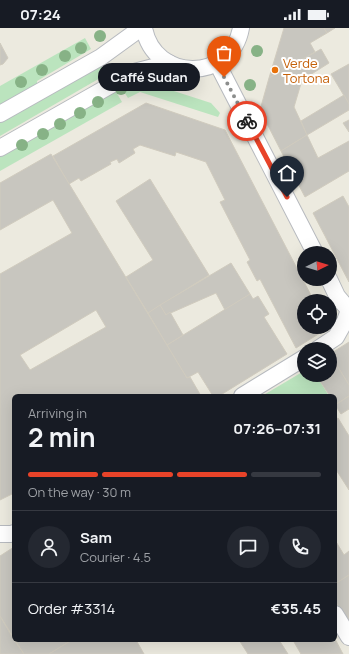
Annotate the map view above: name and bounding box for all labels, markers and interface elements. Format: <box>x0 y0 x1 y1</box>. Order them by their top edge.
text: 07:24 <box>20 4 61 25</box>
pin <box>207 36 241 77</box>
icon: bag <box>213 42 235 64</box>
place label: Verde Tortona <box>283 54 330 87</box>
callout: Caffé Sudan <box>98 63 200 91</box>
marker: Verde Tortona <box>270 65 280 75</box>
text: Caffé Sudan <box>110 68 188 86</box>
courier <box>227 101 267 141</box>
icon: bike <box>236 110 258 132</box>
pin <box>270 156 304 197</box>
icon: home <box>276 162 298 184</box>
north arrow <box>297 246 337 286</box>
map controls <box>297 246 337 382</box>
button: locate <box>297 294 337 334</box>
button: layers <box>297 342 337 382</box>
text: Arriving in <box>28 404 87 422</box>
text: 07:26–07:31 <box>233 418 321 439</box>
text: 2 min <box>28 419 96 455</box>
text: On the way · 30 m <box>28 483 131 501</box>
button: person <box>28 526 70 568</box>
button: chat <box>227 526 269 568</box>
button: phone <box>279 526 321 568</box>
text: Sam <box>80 527 112 548</box>
text: Courier · 4.5 <box>80 548 151 566</box>
text: Order #3314 <box>28 598 115 619</box>
text: €35.45 <box>271 598 321 619</box>

